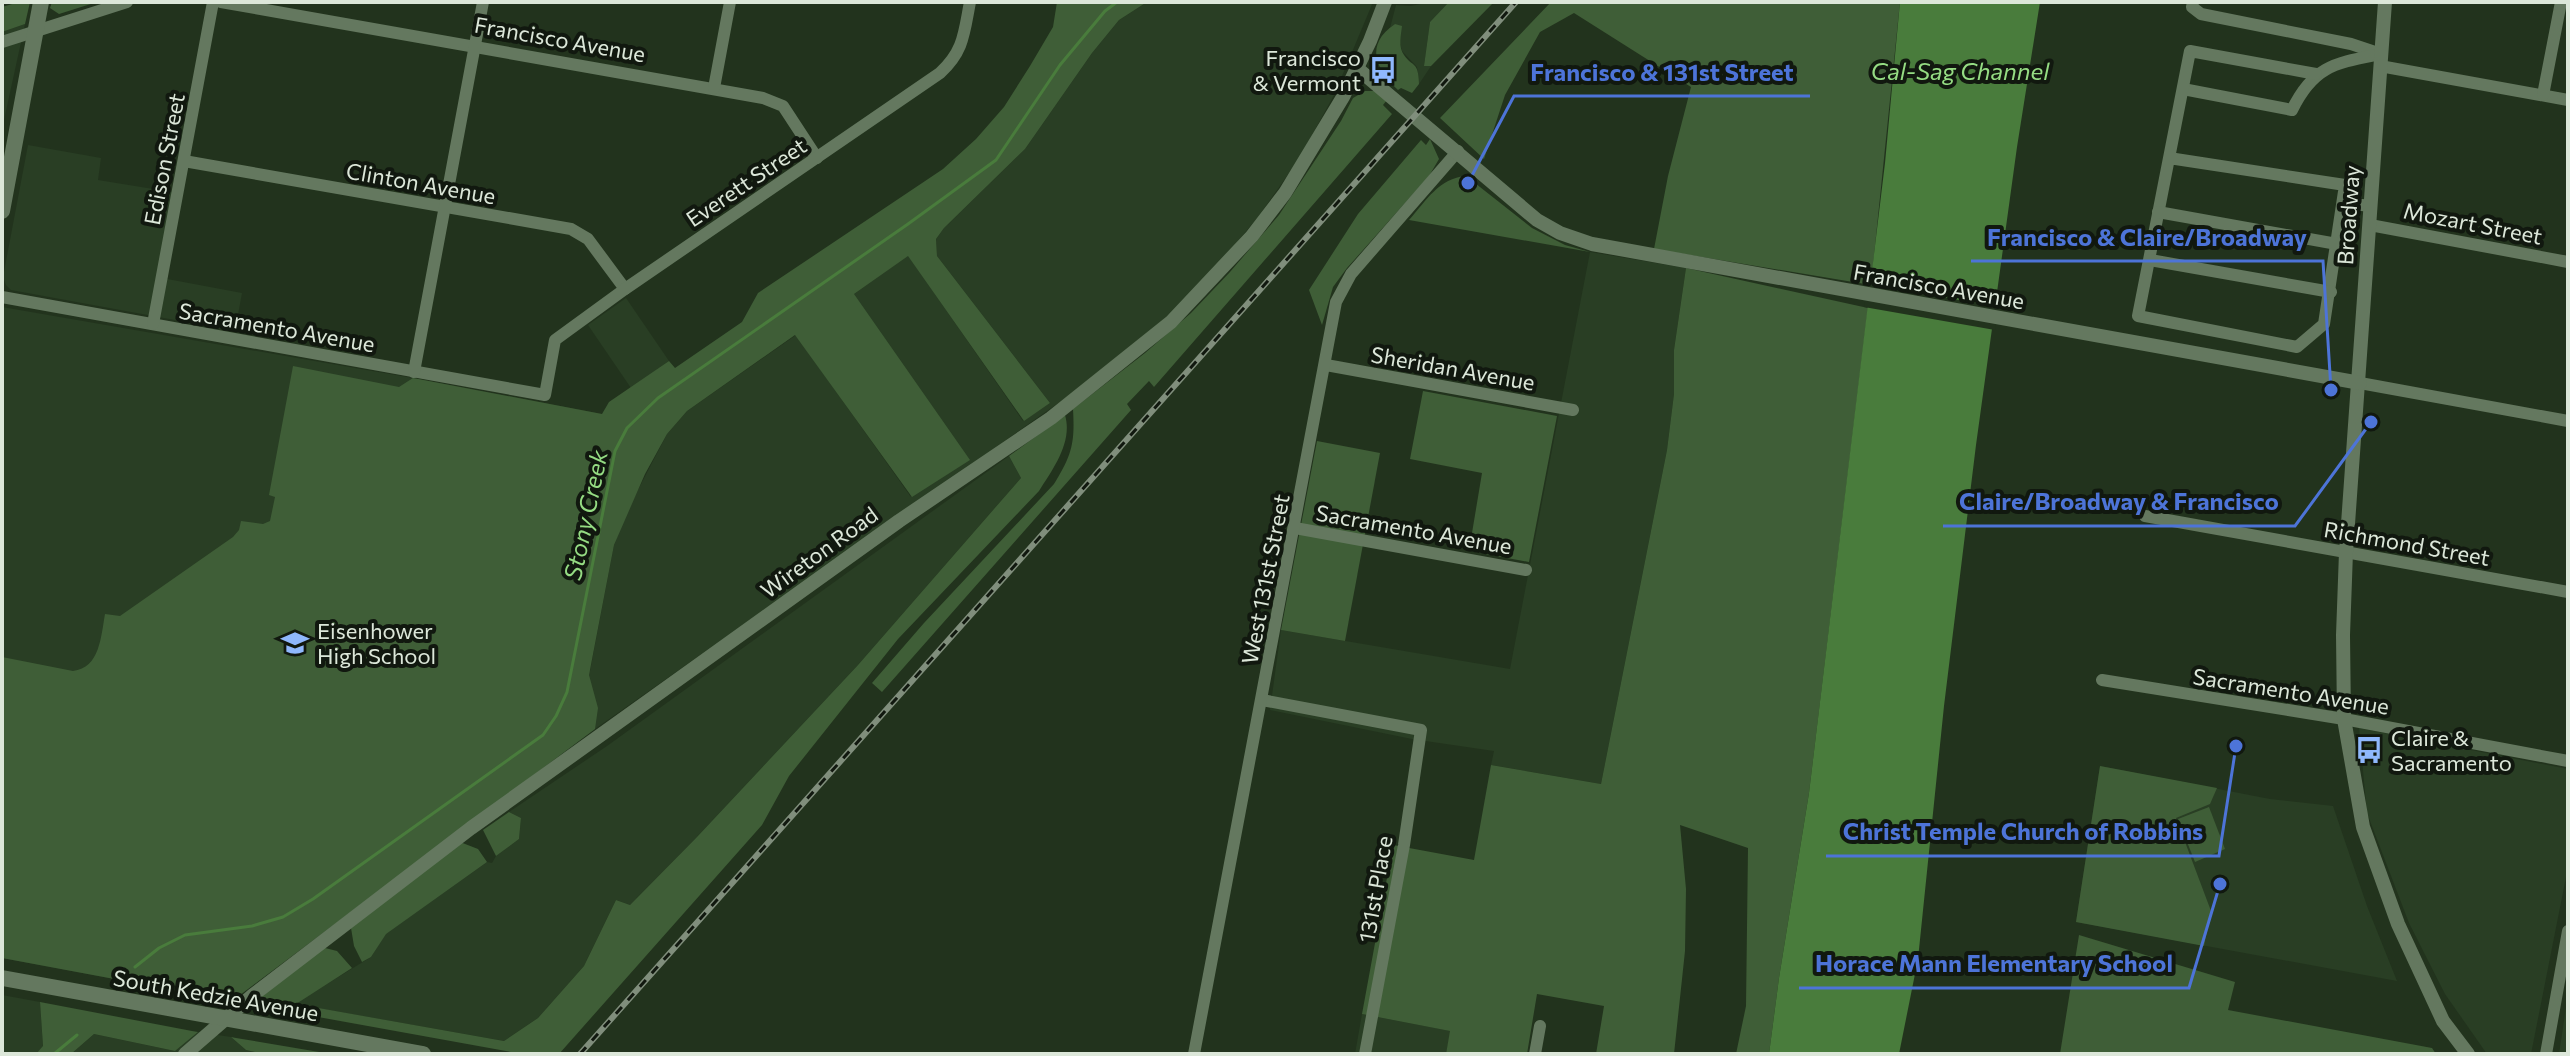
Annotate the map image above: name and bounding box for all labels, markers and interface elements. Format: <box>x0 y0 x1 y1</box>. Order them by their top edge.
street label: Francisco Avenue <box>472 11 648 67</box>
place label: Francisco & Vermont <box>1253 44 1361 96</box>
callout: Francisco & 131st Street <box>1514 48 1810 96</box>
bus stop icon: Francisco & Vermont <box>1368 55 1398 85</box>
water label: Cal-Sag Channel <box>1871 56 2050 85</box>
text: Francisco & 131st Street <box>1530 57 1794 86</box>
street label: Edison Street <box>138 91 190 227</box>
street label: Everett Street <box>681 132 811 232</box>
street label: Clinton Avenue <box>344 157 498 209</box>
street label: Broadway <box>2331 164 2365 266</box>
street label: Mozart Street <box>2401 196 2545 250</box>
callout: Francisco & Claire/Broadway <box>1971 213 2323 261</box>
text: Francisco & Claire/Broadway <box>1987 222 2307 251</box>
street label: Francisco Avenue <box>1851 258 2027 314</box>
street label: Sacramento Avenue <box>177 296 377 358</box>
street label: Sheridan Avenue <box>1369 340 1537 396</box>
water label: Stony Creek <box>557 446 613 583</box>
callout: Claire/Broadway & Francisco <box>1943 478 2295 526</box>
text: Claire/Broadway & Francisco <box>1959 486 2279 515</box>
street label: West 131st Street <box>1235 492 1295 666</box>
street label: Sacramento Avenue <box>1314 498 1514 560</box>
street label: Wireton Road <box>755 500 883 604</box>
street label: Richmond Street <box>2322 515 2492 571</box>
place label: Eisenhower High School <box>317 617 436 669</box>
school or university icon: Eisenhower High School <box>280 628 310 658</box>
street label: Sacramento Avenue <box>2191 662 2391 720</box>
place label: Claire & Sacramento <box>2391 724 2512 776</box>
bus stop icon: Claire & Sacramento <box>2354 735 2384 765</box>
callout: Christ Temple Church of Robbins <box>1826 808 2219 856</box>
text: Christ Temple Church of Robbins <box>1843 816 2203 845</box>
street label: 131st Place <box>1352 834 1398 944</box>
callout: Horace Mann Elementary School <box>1799 940 2189 988</box>
text: Horace Mann Elementary School <box>1815 948 2173 977</box>
street label: South Kedzie Avenue <box>111 964 321 1026</box>

